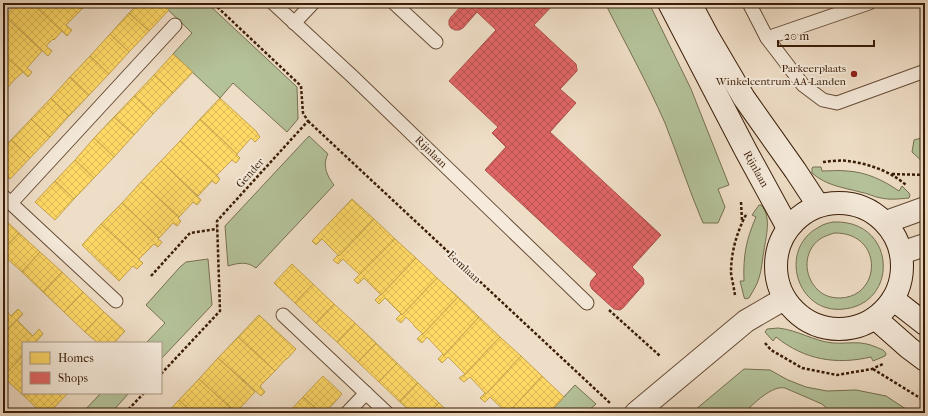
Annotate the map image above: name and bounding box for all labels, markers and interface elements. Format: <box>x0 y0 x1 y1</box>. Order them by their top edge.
scale bar <box>778 22 874 48</box>
text: 20 m <box>784 29 809 43</box>
place label: Parkeerplaats Winkelcentrum AA-Landen <box>715 62 847 88</box>
marker: Parkeerplaats Winkelcentrum AA-Landen <box>849 69 859 79</box>
street label: Rijnlaan <box>412 133 450 171</box>
street label: Rijnlaan <box>741 148 772 190</box>
street label: Gender <box>233 155 267 191</box>
street label: Eemlaan <box>445 248 484 286</box>
legend <box>22 342 162 394</box>
text: Homes <box>58 351 94 365</box>
text: Shops <box>58 371 88 385</box>

